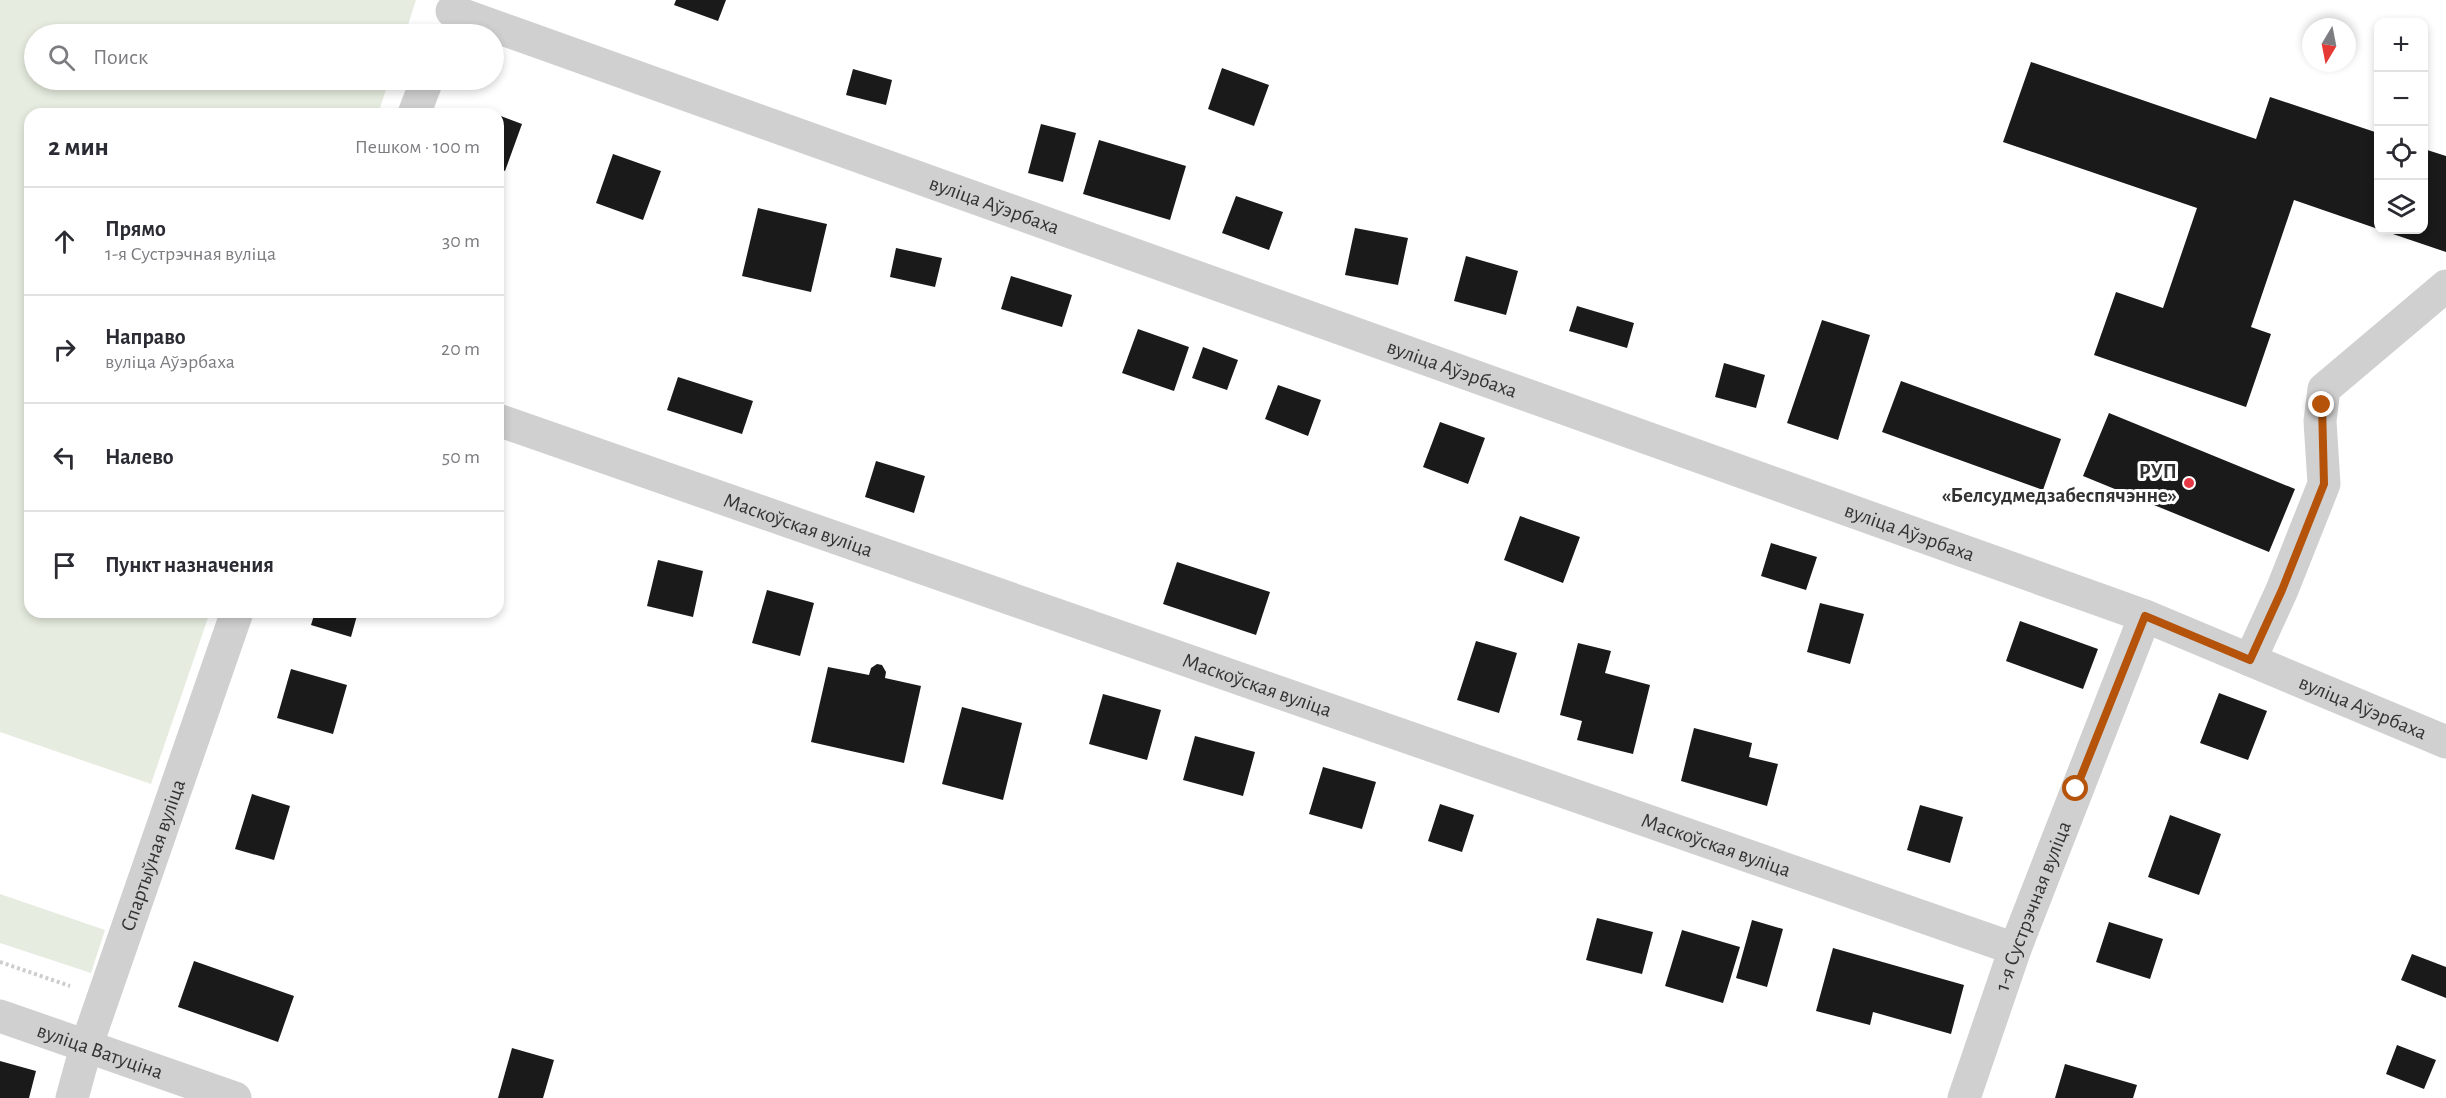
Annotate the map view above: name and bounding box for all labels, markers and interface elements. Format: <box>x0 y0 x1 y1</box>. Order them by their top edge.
north arrow <box>2302 18 2356 72</box>
map controls <box>2374 18 2428 234</box>
button: + <box>2374 18 2428 72</box>
search box <box>24 24 504 90</box>
icon: search <box>45 41 78 74</box>
text: Поиск <box>93 46 148 68</box>
button: − <box>2374 72 2428 126</box>
button: locate <box>2374 126 2428 180</box>
text: 2 мин <box>48 134 109 160</box>
text: Пешком · 100 m <box>355 137 480 157</box>
street label: вуліца Аўэрбаха <box>926 172 1062 238</box>
button: layers <box>2374 180 2428 234</box>
text: Прямо <box>105 218 166 240</box>
icon: ahead <box>48 225 81 258</box>
text: 30 m <box>442 231 480 251</box>
text: 1-я Сустрэчная вуліца <box>105 244 276 264</box>
text: Направо <box>105 326 186 348</box>
icon: right <box>48 333 81 366</box>
street label: вуліца Аўэрбаха <box>1384 336 1520 402</box>
text: 20 m <box>441 339 480 359</box>
text: вуліца Аўэрбаха <box>105 352 235 372</box>
route end <box>2308 391 2334 417</box>
icon: left <box>48 441 81 474</box>
text: Налево <box>105 446 174 468</box>
text: 50 m <box>442 447 480 467</box>
place label: РУП «Белсудмедзабеспячэнне» <box>1942 461 2177 506</box>
marker: РУП «Белсудмедзабеспячэнне» <box>2182 476 2196 490</box>
street label: Маскоўская вуліца <box>721 489 876 561</box>
street label: вуліца Аўэрбаха <box>1842 500 1978 565</box>
icon: arrive <box>48 549 81 582</box>
text: Пункт назначения <box>105 554 274 576</box>
street label: Маскоўская вуліца <box>1180 649 1335 721</box>
street label: вуліца Аўэрбаха <box>2296 672 2430 744</box>
route start <box>2062 775 2088 801</box>
street label: Спартыўная вуліца <box>117 776 189 934</box>
street label: Маскоўская вуліца <box>1638 810 1794 881</box>
street label: 1-я Сустрэчная вуліца <box>1991 818 2075 994</box>
street label: вуліца Ватуціна <box>34 1020 166 1083</box>

